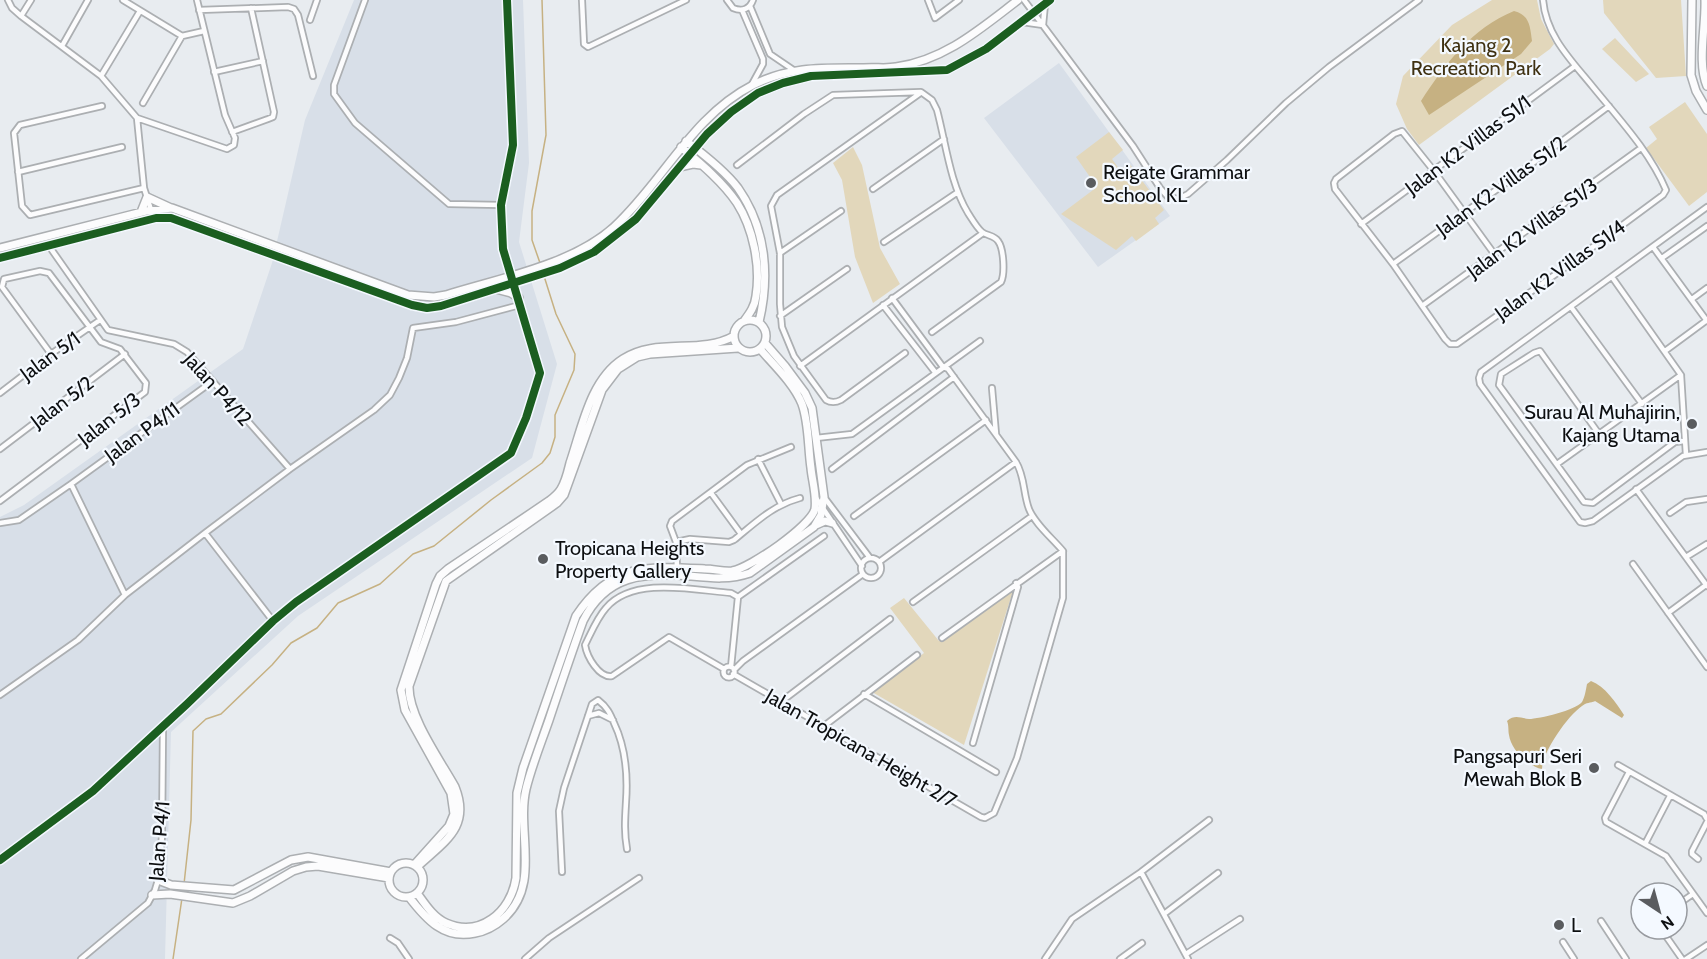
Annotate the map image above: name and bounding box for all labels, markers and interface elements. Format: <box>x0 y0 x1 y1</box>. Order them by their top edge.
park label: Kajang 2 Recreation Park <box>1411 33 1541 80</box>
street label: Jalan K2 Villas S1/1 <box>1400 90 1536 201</box>
street label: Jalan K2 Villas S1/2 <box>1430 131 1571 242</box>
place label: Reigate Grammar School KL <box>1103 160 1251 207</box>
street label: Jalan K2 Villas S1/3 <box>1461 173 1602 284</box>
marker: Reigate Grammar School KL <box>1084 176 1098 190</box>
street label: Jalan K2 Villas S1/4 <box>1489 214 1630 326</box>
street label: Jalan 5/1 <box>15 326 85 386</box>
street label: Jalan P4/12 <box>178 347 257 431</box>
street label: Jalan 5/2 <box>25 371 98 434</box>
street label: Jalan 5/3 <box>72 387 145 451</box>
street label: Jalan P4/11 <box>99 397 184 468</box>
place label: Surau Al Muhajirin, Kajang Utama <box>1524 400 1680 447</box>
marker: Surau Al Muhajirin, Kajang Utama <box>1685 417 1699 431</box>
place label: Tropicana Heights Property Gallery <box>555 536 704 583</box>
marker: Tropicana Heights Property Gallery <box>536 552 550 566</box>
street label: Jalan Tropicana Height 2/7 <box>760 683 961 813</box>
place label: Pangsapuri Seri Mewah Blok B <box>1453 744 1582 791</box>
marker: Pangsapuri Seri Mewah Blok B <box>1587 761 1601 775</box>
street label: Jalan P4/1 <box>143 800 174 883</box>
north arrow <box>1629 881 1689 941</box>
text: N <box>1657 912 1678 934</box>
place label: L <box>1571 913 1581 937</box>
marker: L <box>1552 918 1566 932</box>

